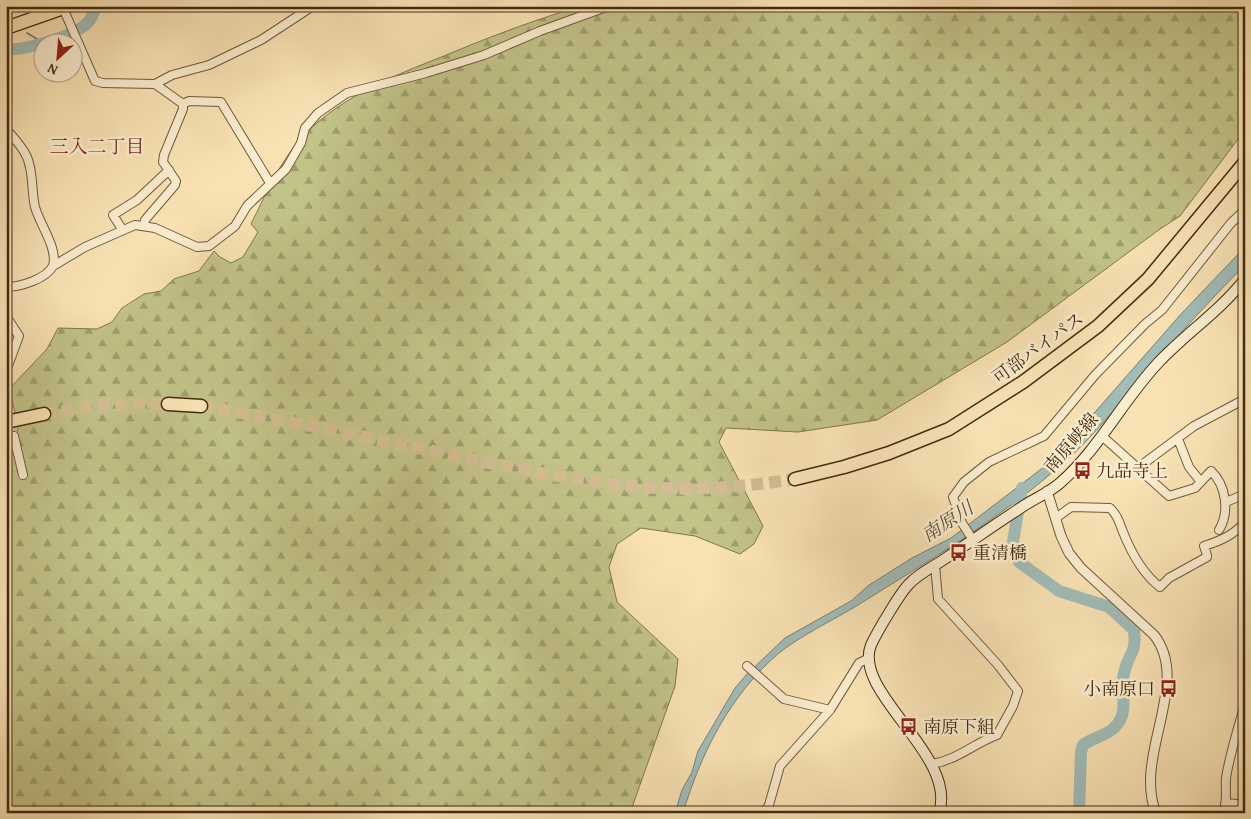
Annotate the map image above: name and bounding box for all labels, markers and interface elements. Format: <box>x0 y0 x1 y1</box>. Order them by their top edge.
north arrow <box>32 32 82 82</box>
text: N <box>43 58 61 81</box>
district label: 三入二丁目 <box>49 132 145 160</box>
street label: 可部バイパス <box>986 305 1089 390</box>
street label: 南原峡線 <box>1037 407 1104 479</box>
place label: 九品寺上 <box>1096 457 1168 484</box>
bus stop icon: 九品寺上 <box>1072 461 1092 481</box>
water label: 南原川 <box>915 493 980 548</box>
place label: 重清橋 <box>973 539 1027 566</box>
bus stop icon: 重清橋 <box>949 543 969 563</box>
place label: 小南原口 <box>1083 675 1155 702</box>
bus stop icon: 小南原口 <box>1159 679 1179 699</box>
place label: 南原下組 <box>923 713 995 740</box>
bus stop icon: 南原下組 <box>899 717 919 737</box>

